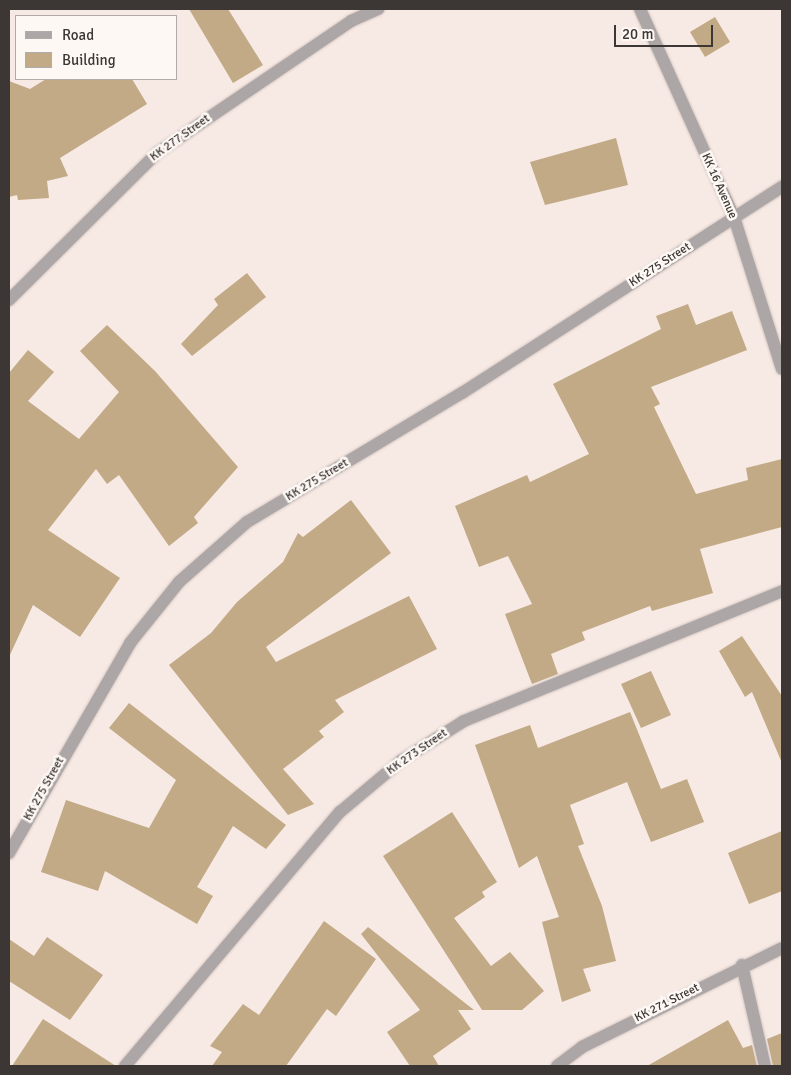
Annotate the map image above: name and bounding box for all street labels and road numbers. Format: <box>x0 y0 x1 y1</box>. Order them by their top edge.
street label: KK 277 Street <box>147 112 213 164</box>
street label: KK 16 Avenue <box>698 151 740 221</box>
street label: KK 275 Street <box>627 240 693 290</box>
street label: KK 275 Street <box>283 456 351 504</box>
street label: KK 273 Street <box>384 726 450 778</box>
street label: KK 275 Street <box>21 755 67 823</box>
street label: KK 271 Street <box>632 981 702 1025</box>

